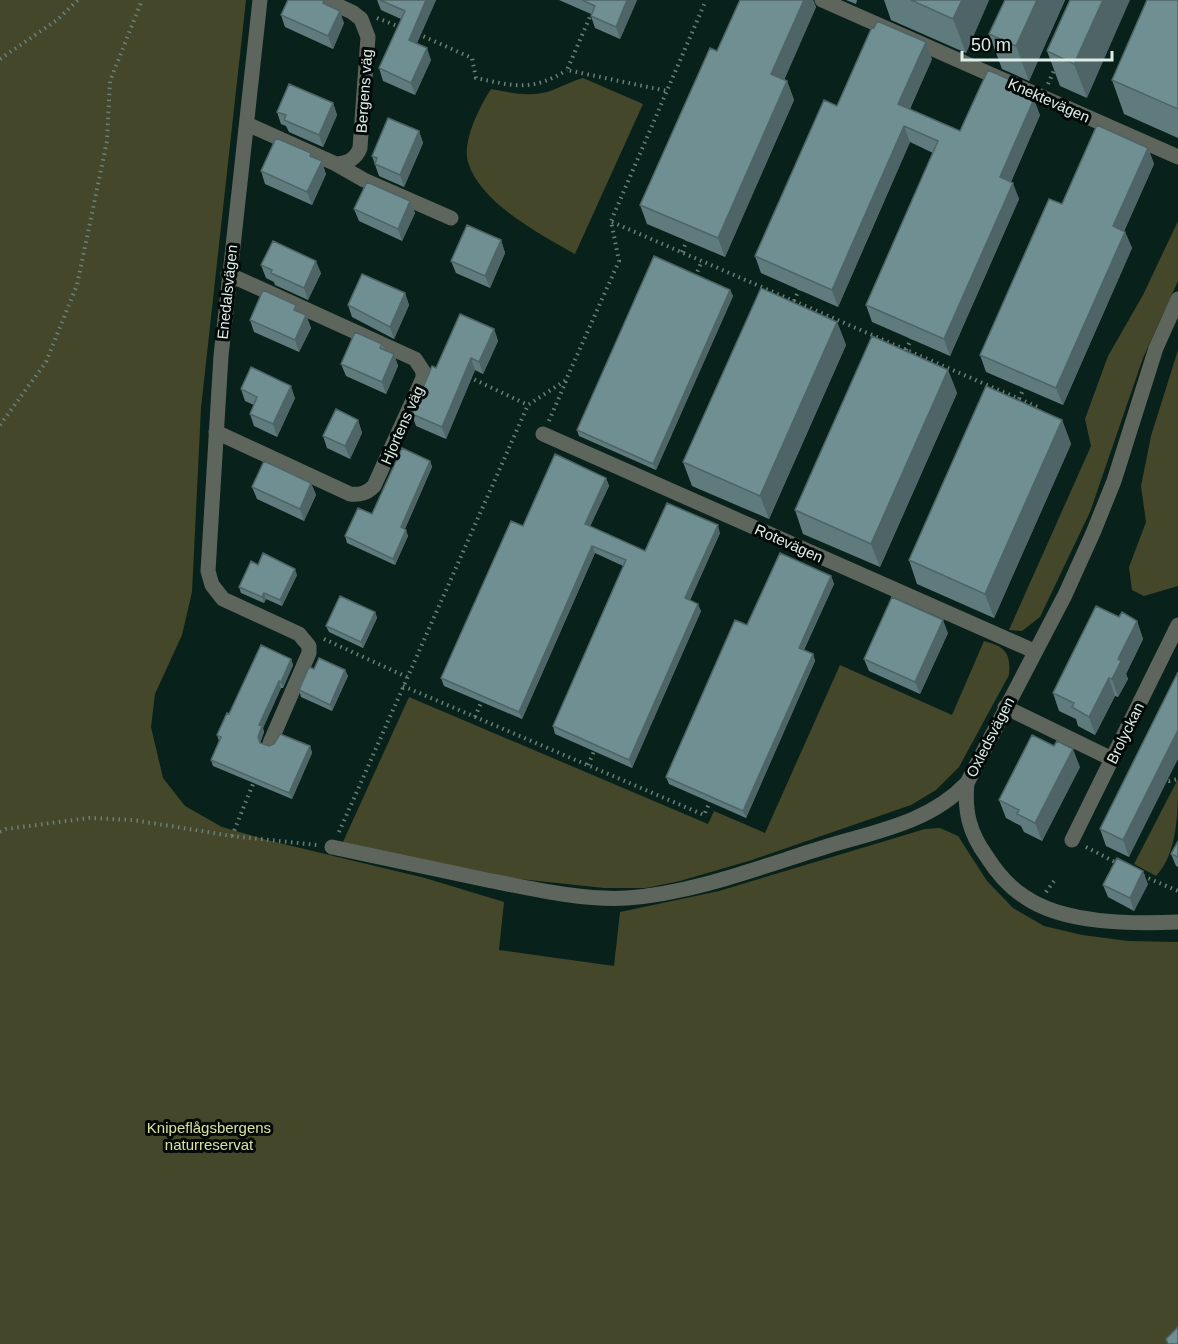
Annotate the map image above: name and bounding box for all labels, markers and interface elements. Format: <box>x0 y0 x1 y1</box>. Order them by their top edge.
scale bar <box>962 24 1112 62</box>
text: 50 m <box>971 35 1011 55</box>
street label: Bergens väg <box>353 48 375 134</box>
street label: Knektevägen <box>1006 74 1092 126</box>
street label: Enedalsvägen <box>214 244 240 340</box>
street label: Hjortens väg <box>377 383 427 467</box>
street label: Rotevägen <box>752 520 826 566</box>
street label: Oxledsvägen <box>963 694 1017 780</box>
street label: Brolyckan <box>1103 700 1147 766</box>
park label: Knipeflågsbergens naturreservat <box>147 1119 271 1153</box>

